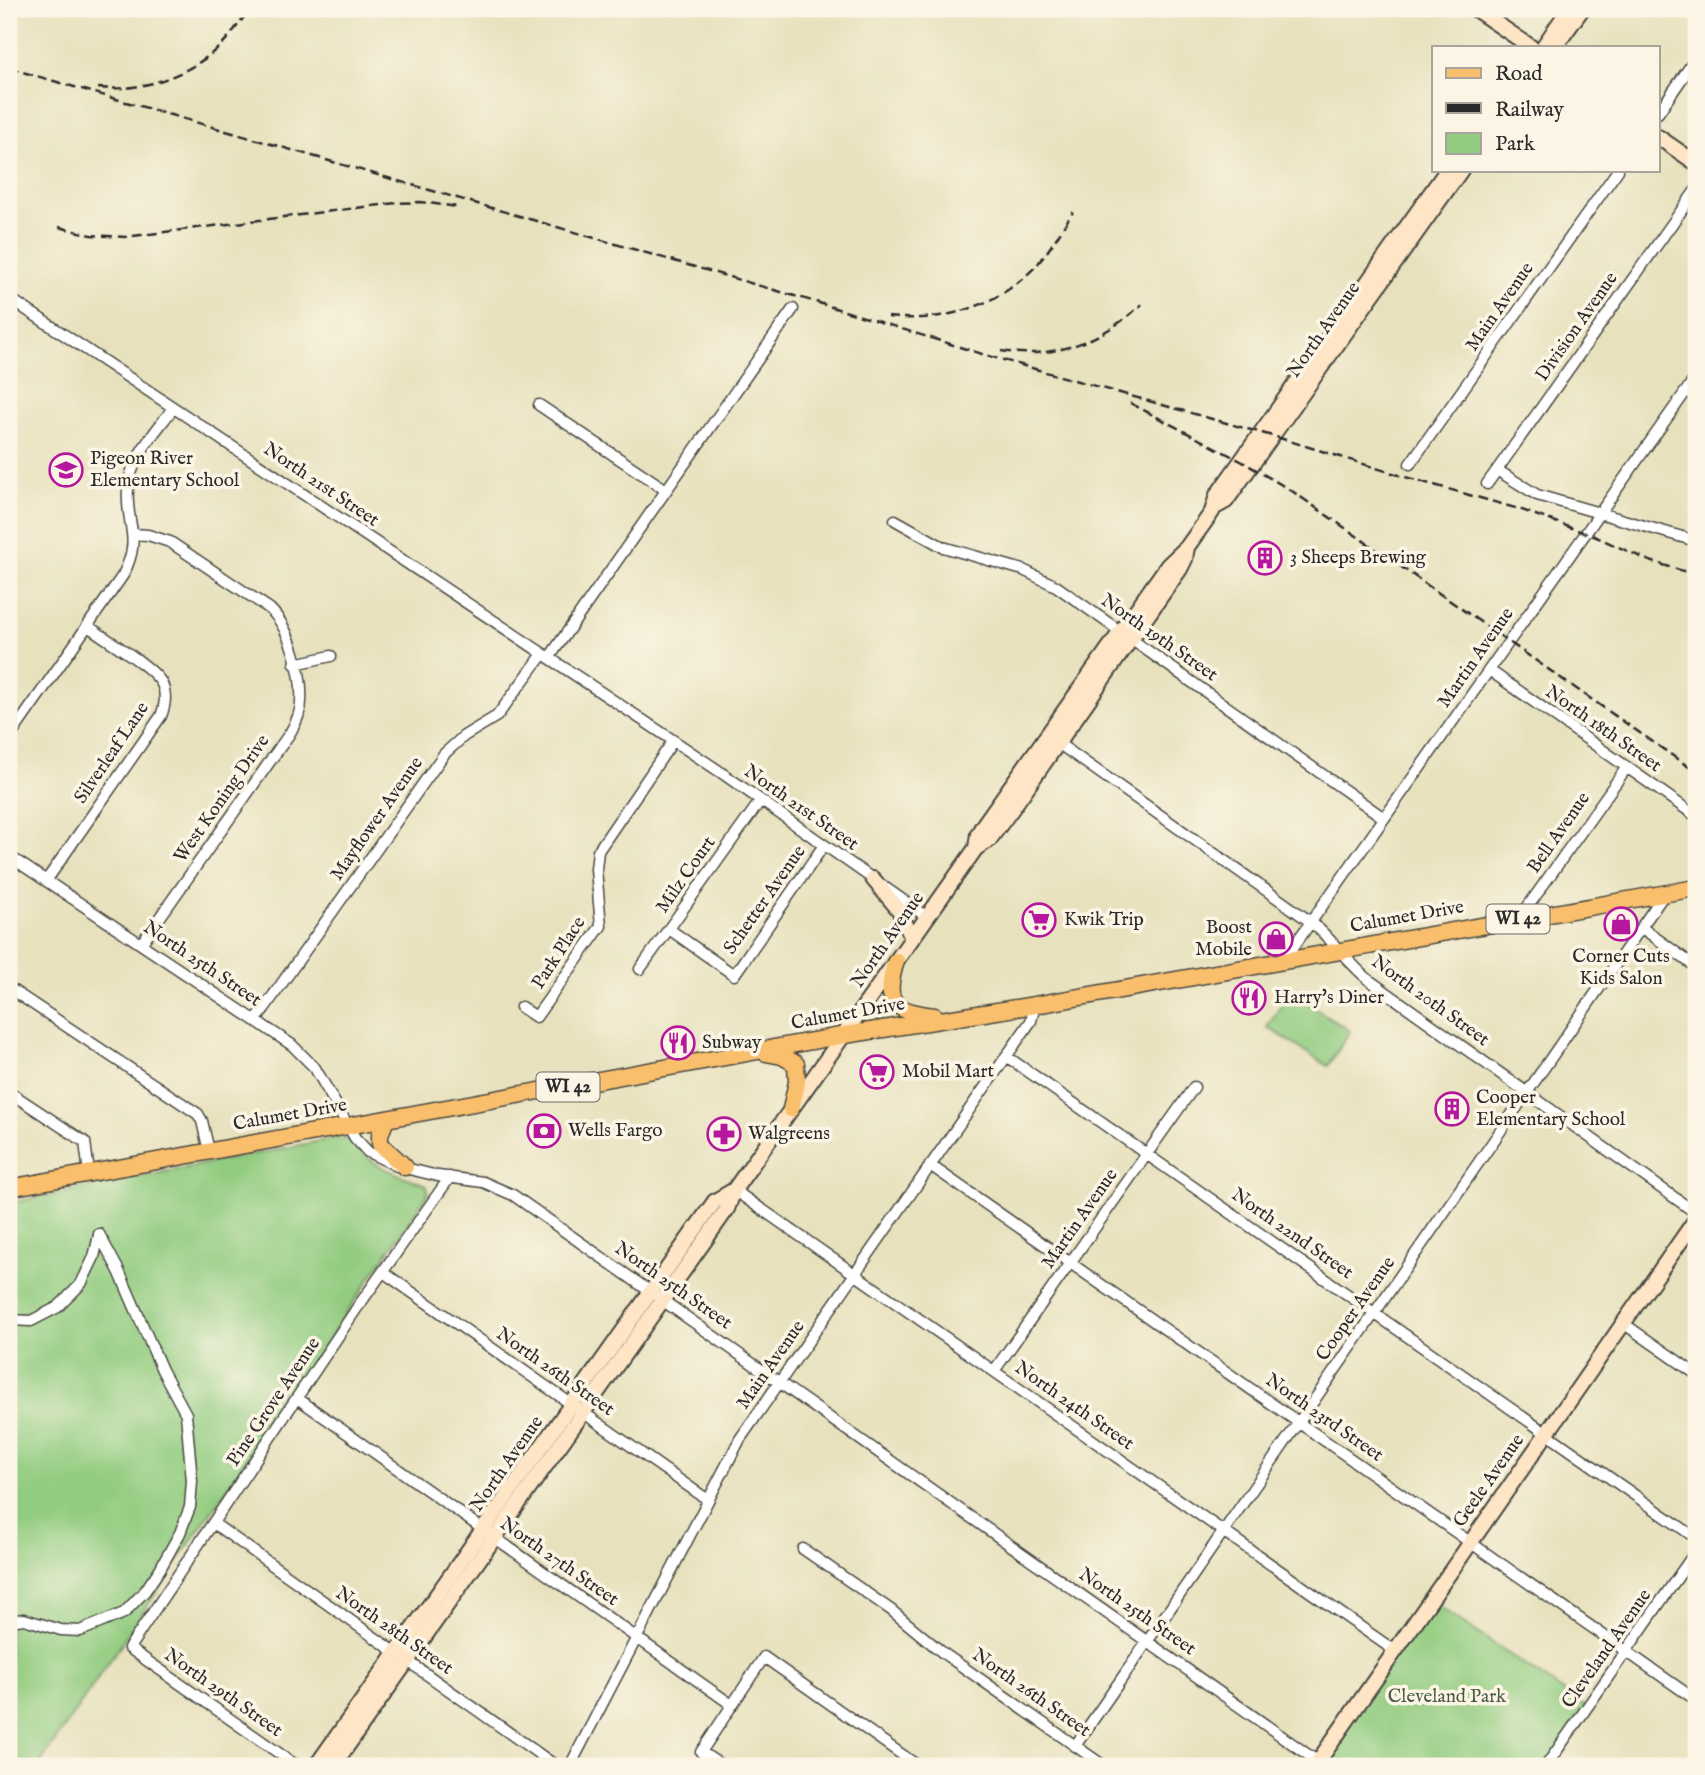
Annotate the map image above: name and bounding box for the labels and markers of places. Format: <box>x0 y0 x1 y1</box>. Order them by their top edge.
place label: Pigeon River Elementary School <box>90 447 240 493</box>
school or university icon: Pigeon River Elementary School <box>47 451 85 489</box>
building icon: 3 Sheeps Brewing <box>1246 539 1284 577</box>
place label: 3 Sheeps Brewing <box>1290 546 1427 570</box>
supermarket icon: Kwik Trip <box>1020 901 1058 939</box>
shop icon: Corner Cuts Kids Salon <box>1602 905 1640 943</box>
place label: Kwik Trip <box>1064 908 1144 932</box>
place label: Boost Mobile <box>1195 916 1252 962</box>
shop icon: Boost Mobile <box>1257 920 1295 958</box>
place label: Corner Cuts Kids Salon <box>1572 945 1670 991</box>
restaurant icon: Harry's Diner <box>1230 979 1268 1017</box>
place label: Harry's Diner <box>1274 986 1384 1010</box>
restaurant icon: Subway <box>659 1024 697 1062</box>
place label: Subway <box>702 1031 762 1055</box>
supermarket icon: Mobil Mart <box>858 1053 896 1091</box>
place label: Mobil Mart <box>902 1060 994 1084</box>
place label: Cooper Elementary School <box>1476 1086 1626 1132</box>
building icon: Cooper Elementary School <box>1433 1090 1471 1128</box>
bank icon: Wells Fargo <box>525 1112 563 1150</box>
pharmacy icon: Walgreens <box>705 1115 743 1153</box>
place label: Wells Fargo <box>568 1119 663 1143</box>
place label: Walgreens <box>748 1122 830 1146</box>

